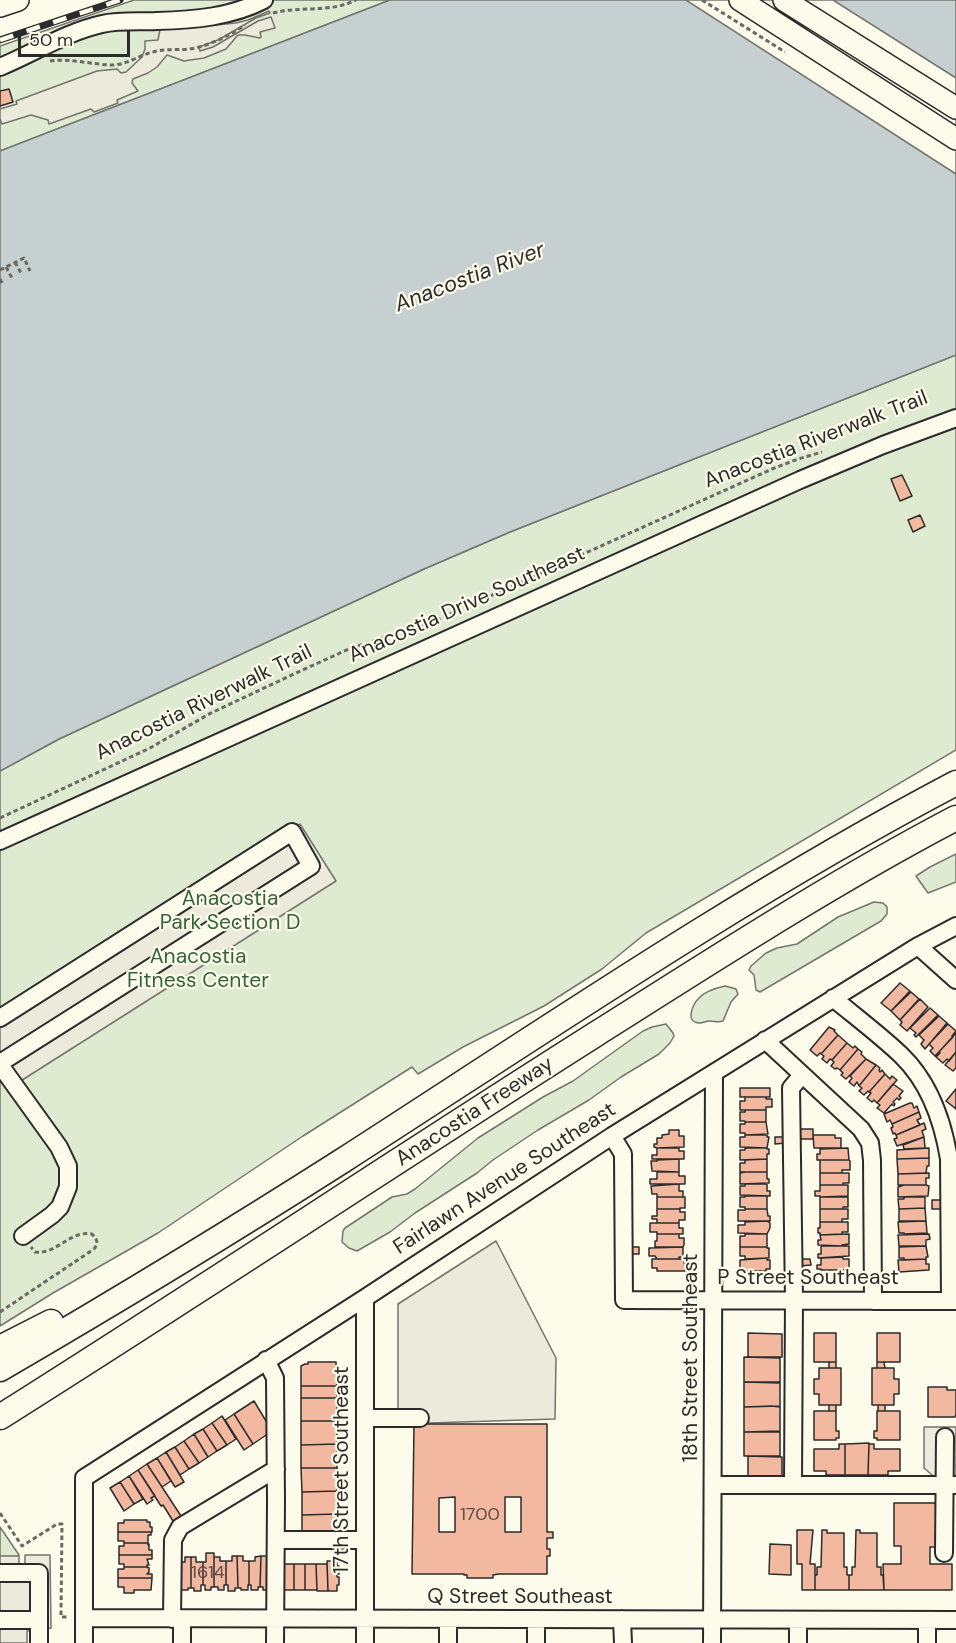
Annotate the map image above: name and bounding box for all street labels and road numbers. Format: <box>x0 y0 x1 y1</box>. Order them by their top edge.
street label: Anacostia Riverwalk Trail <box>701 386 931 494</box>
street label: Anacostia Drive Southeast <box>345 541 589 669</box>
street label: Anacostia Riverwalk Trail <box>92 640 316 766</box>
street label: Anacostia Freeway <box>392 1052 558 1172</box>
street label: Fairlawn Avenue Southeast <box>389 1098 621 1260</box>
street label: 18th Street Southeast <box>678 1254 704 1462</box>
street label: P Street Southeast <box>717 1265 899 1291</box>
street label: 17th Street Southeast <box>329 1366 355 1574</box>
street label: Q Street Southeast <box>427 1584 613 1610</box>

